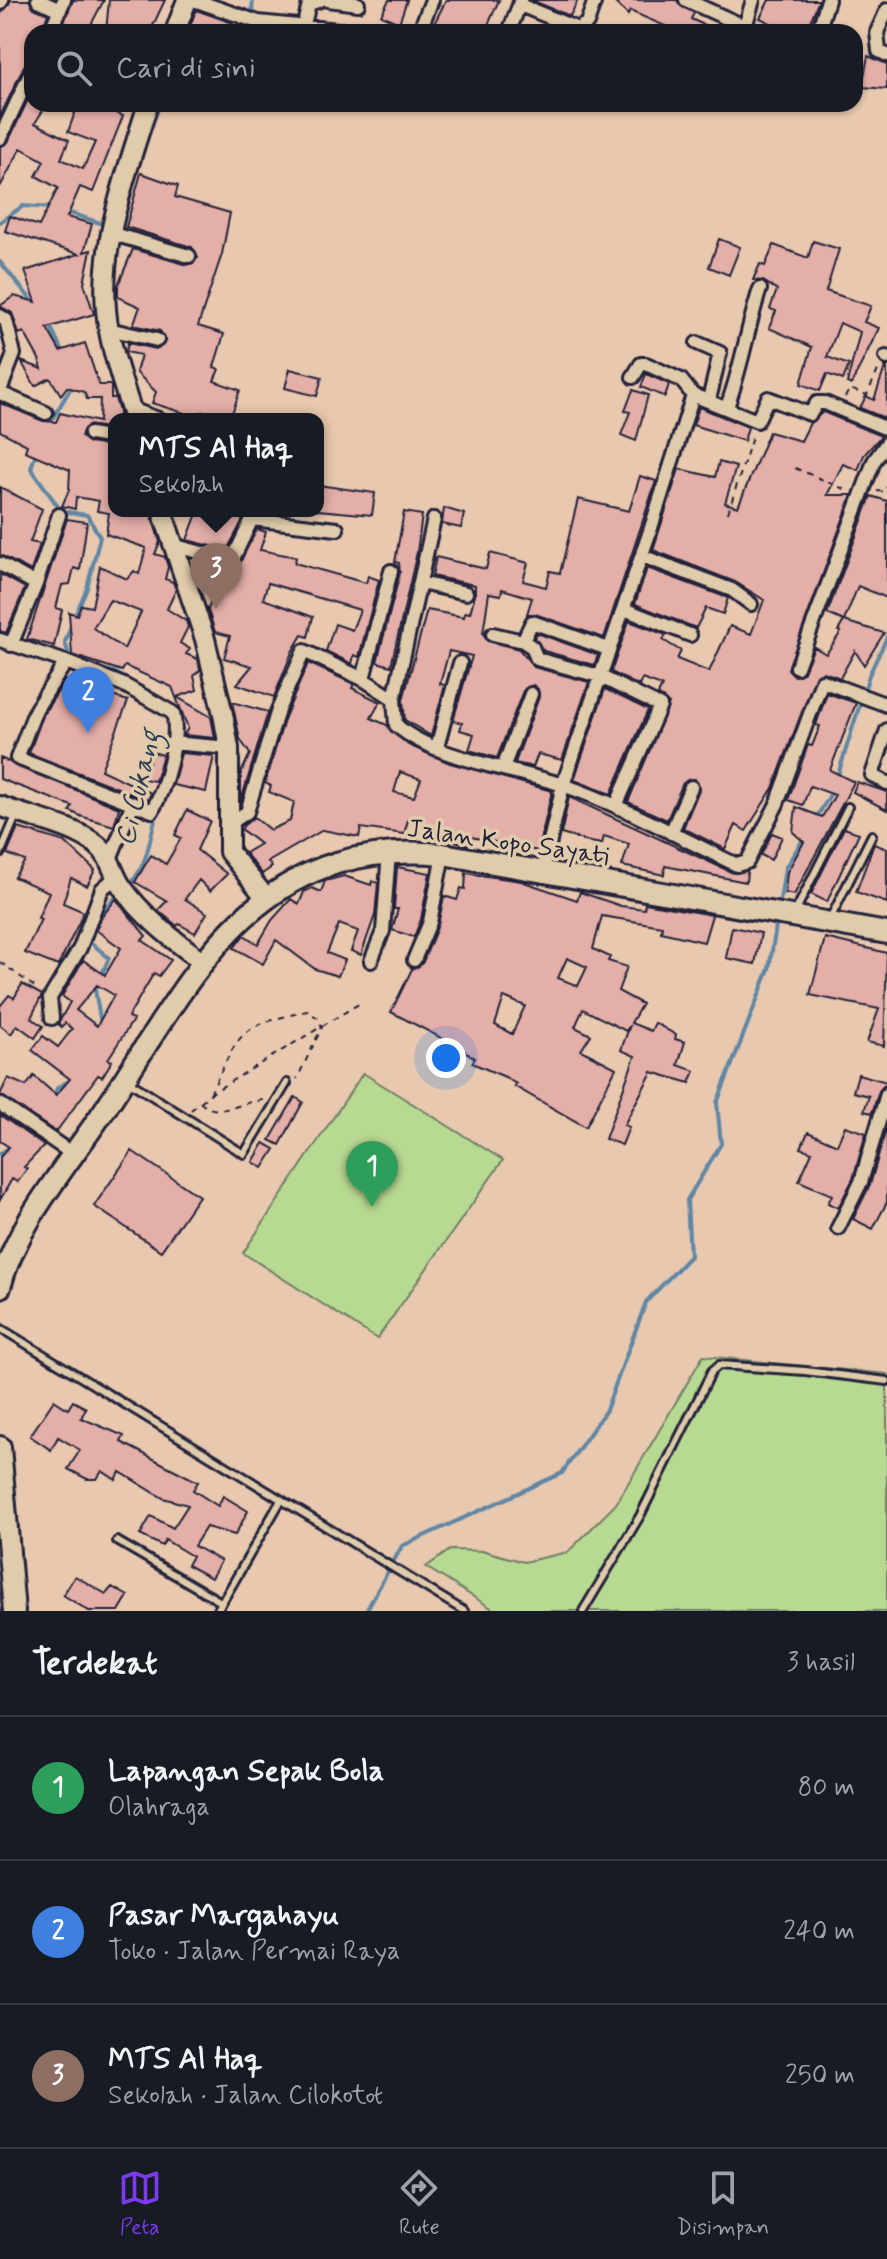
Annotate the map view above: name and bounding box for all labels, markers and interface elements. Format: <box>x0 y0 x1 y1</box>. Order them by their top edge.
search box <box>24 24 863 112</box>
icon: search <box>52 46 96 90</box>
text: Cari di sini <box>116 49 256 88</box>
popup <box>108 413 324 517</box>
text: MTS Al Haq <box>139 429 293 468</box>
text: Sekolah <box>139 468 224 502</box>
pin: 3 <box>190 543 242 609</box>
pin: 2 <box>62 667 114 733</box>
water label: Ci Cukang <box>108 724 174 850</box>
street label: Jalan Kopo Sayati <box>405 812 611 874</box>
your location <box>426 1038 466 1078</box>
pin: 1 <box>346 1141 398 1207</box>
text: Terdekat <box>32 1641 158 1686</box>
text: 3 hasil <box>787 1646 855 1680</box>
text: Lapangan Sepak Bola <box>108 1752 384 1791</box>
text: 1 <box>52 1771 64 1805</box>
text: 80 m <box>798 1771 855 1805</box>
text: Olahraga <box>108 1791 210 1825</box>
text: Pasar Margahayu <box>108 1896 339 1935</box>
text: 2 <box>52 1915 64 1949</box>
text: 240 m <box>783 1915 855 1949</box>
text: Toko · Jalan Permai Raya <box>108 1935 400 1969</box>
text: MTS Al Haq <box>108 2040 262 2079</box>
text: 3 <box>52 2059 64 2093</box>
text: 250 m <box>785 2059 855 2093</box>
text: Sekolah · Jalan Cilokotot <box>108 2079 383 2113</box>
tab: Peta <box>118 2166 162 2242</box>
tab: Rute <box>397 2166 441 2242</box>
tab: Disimpan <box>677 2166 769 2242</box>

